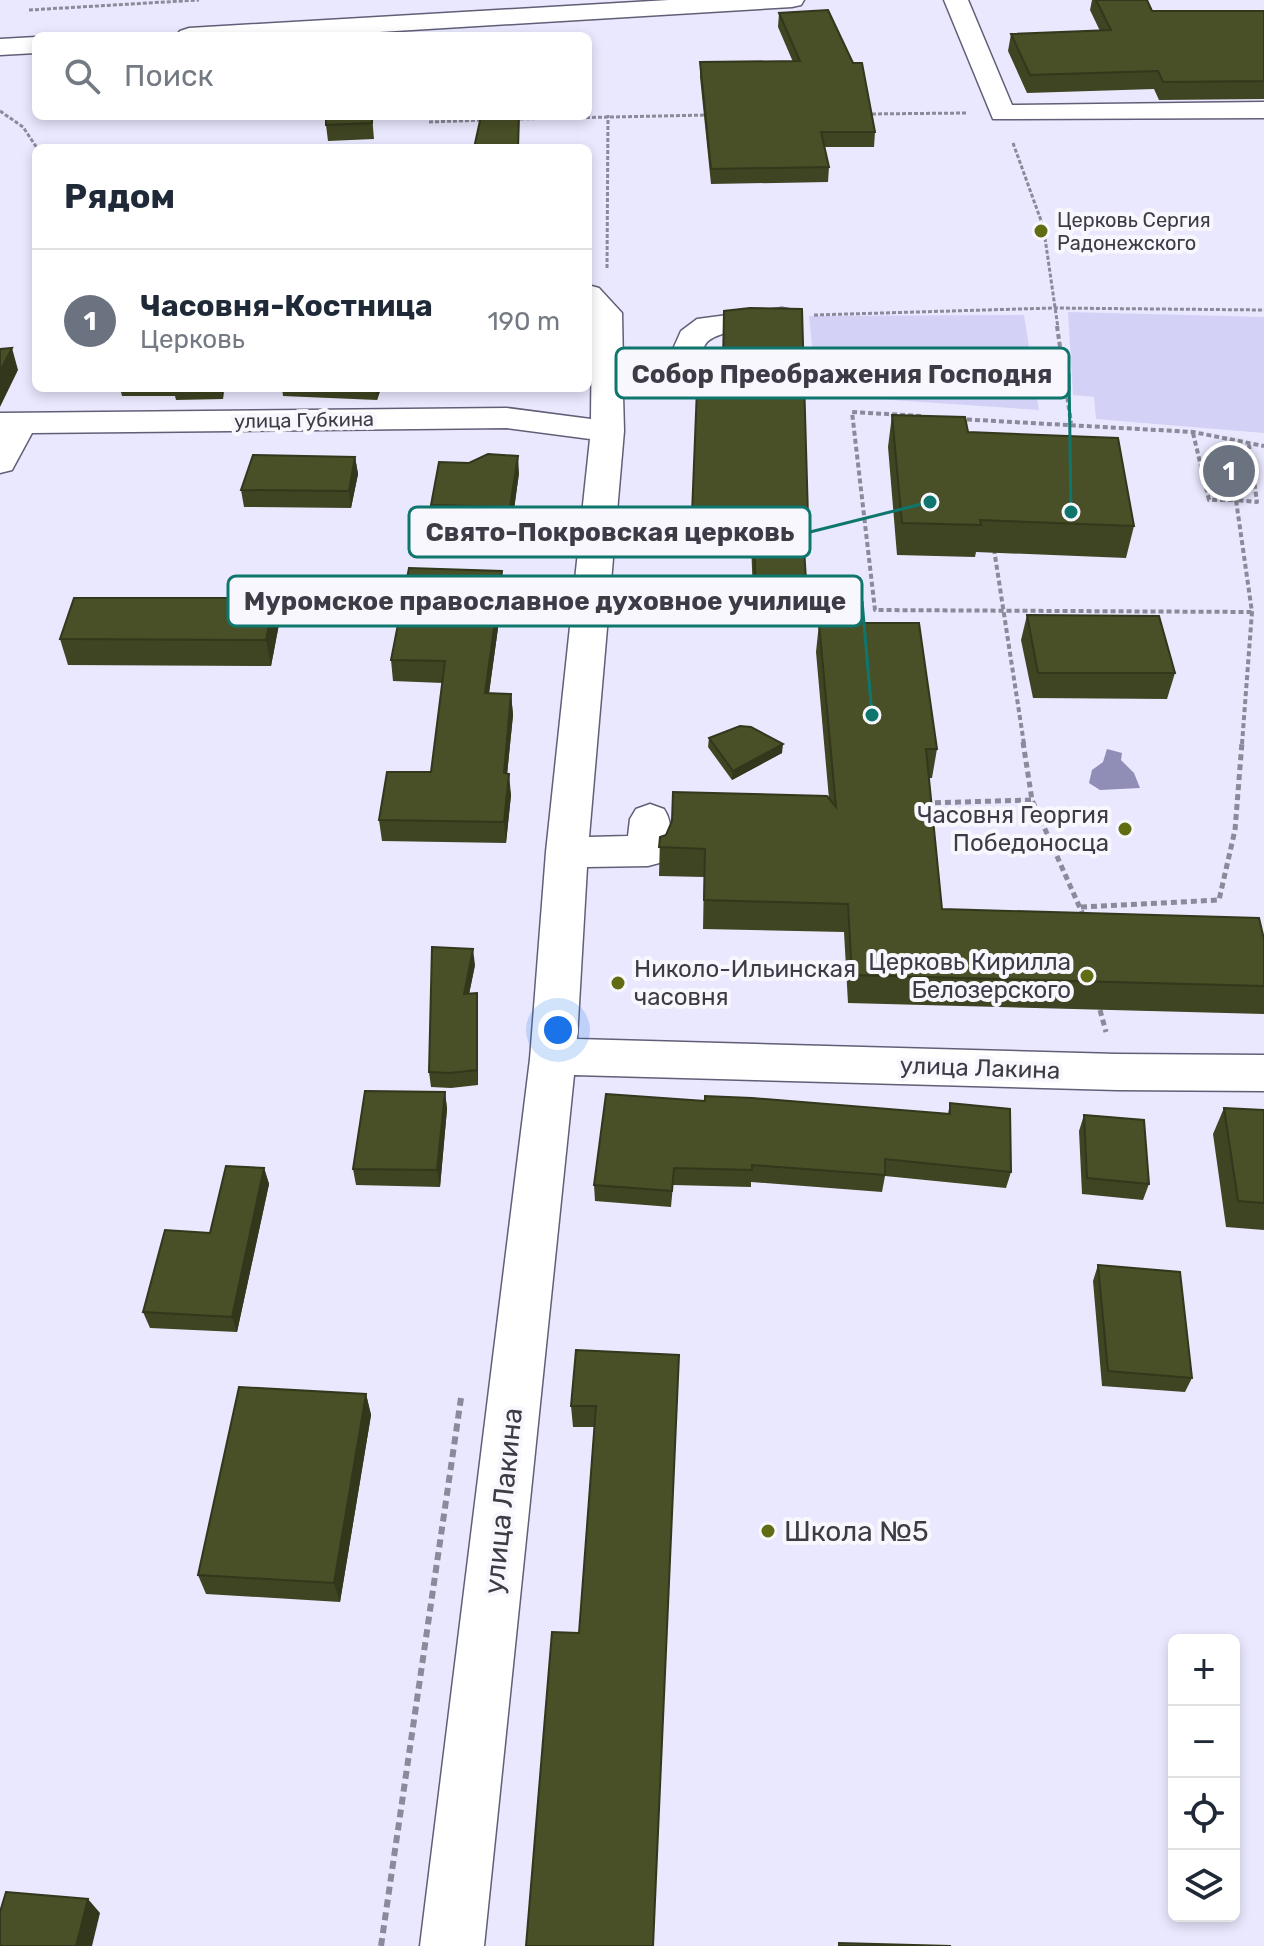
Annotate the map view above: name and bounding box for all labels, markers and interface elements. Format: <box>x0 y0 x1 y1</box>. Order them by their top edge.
search box <box>32 32 592 120</box>
icon: search <box>60 54 104 98</box>
text: Поиск <box>124 58 214 94</box>
text: Рядом <box>64 176 175 217</box>
place label: Церковь Сергия Радонежского <box>1057 208 1211 255</box>
marker: Церковь Сергия Радонежского <box>1032 222 1050 240</box>
text: Часовня-Костница <box>140 288 433 324</box>
text: 1 <box>84 306 96 337</box>
text: 190 m <box>487 306 560 337</box>
text: Церковь <box>140 324 245 355</box>
callout: Собор Преображения Господня <box>616 348 1069 398</box>
text: Собор Преображения Господня <box>631 359 1053 390</box>
street label: улица Губкина <box>234 407 374 433</box>
pin: 1 <box>1203 441 1255 501</box>
callout: Свято-Покровская церковь <box>409 507 810 557</box>
text: Свято-Покровская церковь <box>425 517 795 548</box>
callout: Муромское православное духовное училище <box>228 576 862 626</box>
text: Муромское православное духовное училище <box>244 586 846 617</box>
place label: Часовня Георгия Победоносца <box>917 801 1109 857</box>
marker: Часовня Георгия Победоносца <box>1116 820 1134 838</box>
place label: Церковь Кирилла Белозерского <box>868 948 1071 1004</box>
place label: Николо-Ильинская часовня <box>634 955 856 1011</box>
marker: Церковь Кирилла Белозерского <box>1078 967 1096 985</box>
marker: Николо-Ильинская часовня <box>609 974 627 992</box>
your location <box>538 1010 578 1050</box>
street label: улица Лакина <box>899 1051 1061 1085</box>
street label: улица Лакина <box>477 1406 529 1596</box>
place label: Школа №5 <box>784 1515 929 1548</box>
marker: Школа №5 <box>759 1522 777 1540</box>
map controls <box>1168 1634 1240 1922</box>
button: + <box>1168 1634 1240 1706</box>
button: − <box>1168 1706 1240 1778</box>
button: locate <box>1168 1778 1240 1850</box>
button: layers <box>1168 1850 1240 1922</box>

